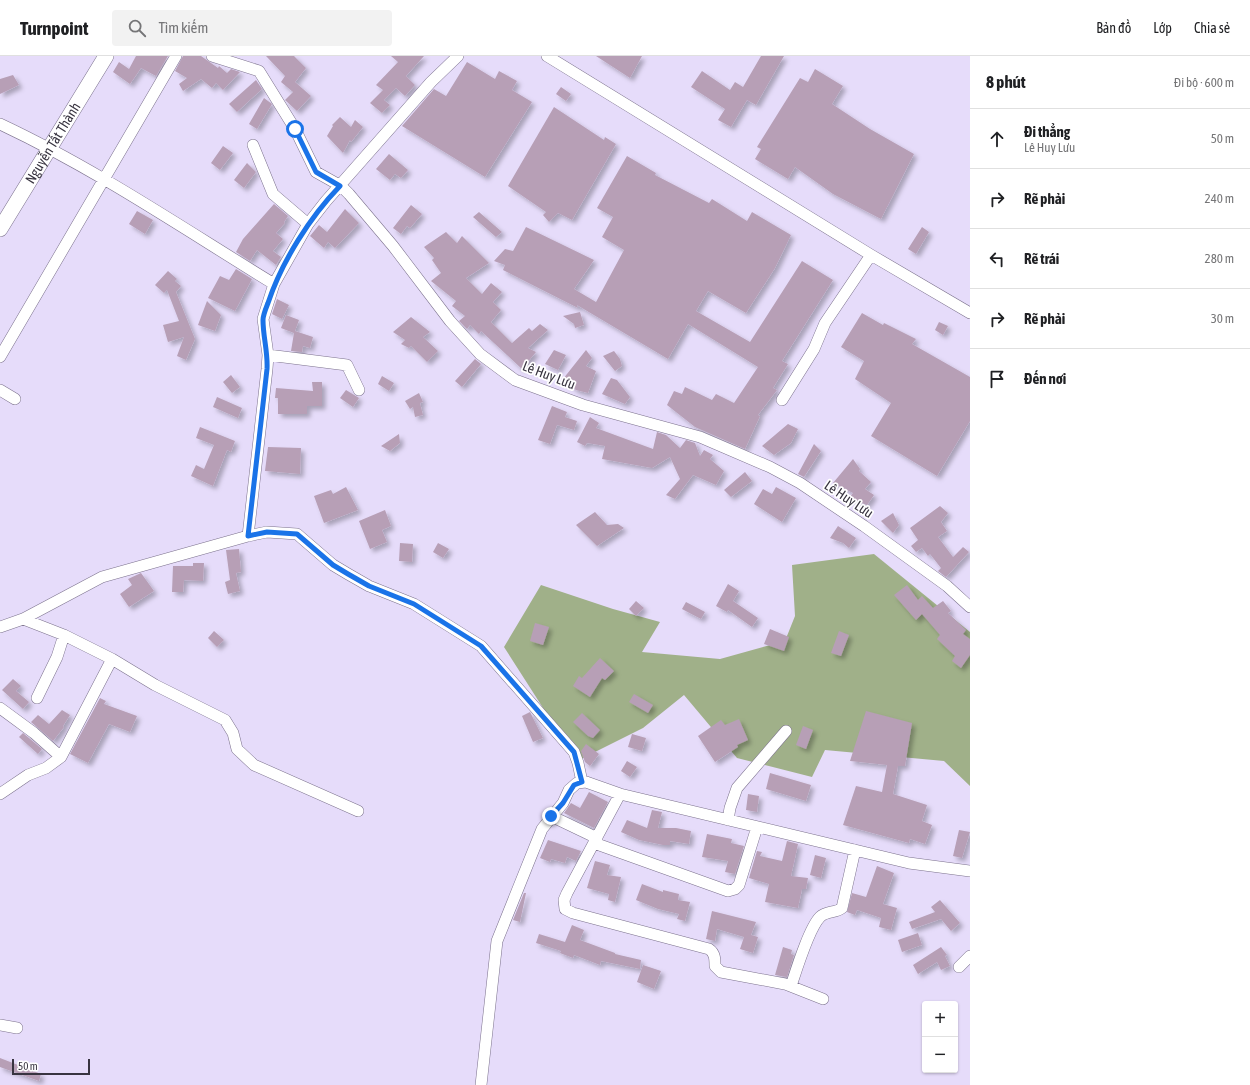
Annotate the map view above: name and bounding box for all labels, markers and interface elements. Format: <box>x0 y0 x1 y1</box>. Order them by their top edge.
search box <box>112 10 392 46</box>
text: Turnpoint <box>20 17 88 39</box>
icon: search <box>126 17 148 39</box>
text: Tìm kiếm <box>158 19 208 36</box>
text: Bản đồ <box>1096 20 1131 36</box>
text: Lớp <box>1153 20 1172 36</box>
text: Chia sẻ <box>1194 20 1230 36</box>
text: 8 phút <box>986 72 1026 92</box>
text: Đi bộ · 600 m <box>1174 75 1234 90</box>
street label: Nguyễn Tất Thành <box>22 99 84 186</box>
route start <box>286 120 304 138</box>
text: Đi thẳng <box>1024 123 1070 140</box>
icon: ahead <box>986 128 1008 150</box>
text: 50 m <box>1211 131 1234 146</box>
text: Lê Huy Lưu <box>1024 140 1075 155</box>
icon: right <box>986 188 1008 210</box>
text: Rẽ phải <box>1024 190 1065 207</box>
text: 240 m <box>1205 191 1234 206</box>
icon: left <box>986 248 1008 270</box>
text: Rẽ trái <box>1024 250 1059 267</box>
text: 280 m <box>1205 251 1234 266</box>
icon: right <box>986 308 1008 330</box>
text: Rẽ phải <box>1024 310 1065 327</box>
text: 30 m <box>1211 311 1234 326</box>
street label: Lê Huy Lưu <box>520 358 578 392</box>
icon: arrive <box>986 368 1008 390</box>
text: Đến nơi <box>1024 370 1066 387</box>
street label: Lê Huy Lưu <box>822 477 876 521</box>
route end <box>542 807 560 825</box>
map controls <box>922 1001 958 1073</box>
button: + <box>922 1001 958 1037</box>
button: − <box>922 1037 958 1073</box>
scale bar <box>12 1057 90 1076</box>
text: 50 m <box>18 1060 38 1072</box>

